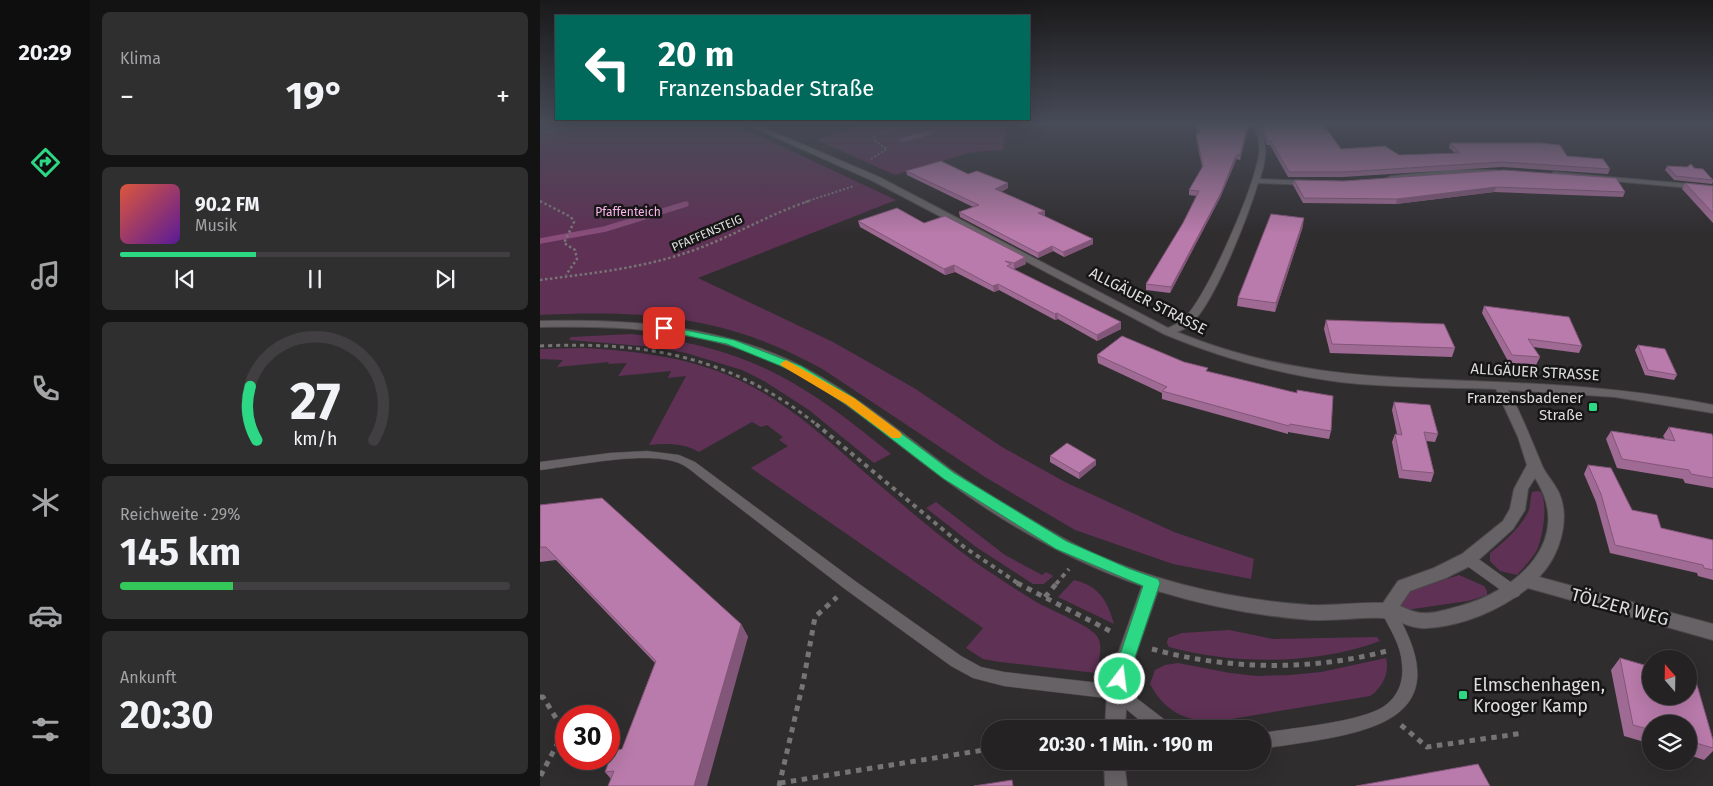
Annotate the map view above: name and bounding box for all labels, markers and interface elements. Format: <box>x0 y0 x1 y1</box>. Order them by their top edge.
text: 20 m <box>658 33 734 75</box>
icon: left <box>575 35 640 100</box>
text: 20:29 <box>19 39 72 66</box>
text: Klima <box>120 49 161 68</box>
text: 19° <box>286 73 344 119</box>
text: Franzensbader Straße <box>658 75 874 102</box>
text: − <box>120 80 134 113</box>
text: + <box>496 80 510 113</box>
icon: directions <box>28 145 63 180</box>
text: 90.2 FM <box>195 193 259 216</box>
park label: Pfaffenteich <box>595 205 661 219</box>
street label: PFAFFENSTEIG <box>669 212 745 254</box>
text: Musik <box>195 216 237 235</box>
icon: music <box>28 258 63 293</box>
street label: ALLGÄUER STRASSE <box>1086 264 1210 338</box>
icon: previous <box>171 265 199 293</box>
icon: pause <box>301 265 329 293</box>
icon: next <box>431 265 459 293</box>
pin <box>643 307 685 349</box>
icon: arrive <box>650 314 678 342</box>
street label: ALLGÄUER STRASSE <box>1470 360 1600 384</box>
text: 27 <box>290 370 340 433</box>
icon: phone <box>28 371 63 406</box>
place label: Franzensbadener Straße <box>1467 389 1583 424</box>
marker: Franzensbadener Straße <box>1587 401 1599 413</box>
text: km/h <box>293 428 337 450</box>
icon: climate <box>28 485 63 520</box>
text: Reichweite · 29% <box>120 505 240 524</box>
text: 145 km <box>120 529 241 575</box>
street label: TÖLZER WEG <box>1569 583 1671 631</box>
icon: car <box>28 598 63 633</box>
north arrow <box>1642 650 1698 705</box>
map controls <box>1642 650 1697 770</box>
position arrow <box>1093 652 1145 704</box>
text: Ankunft <box>120 668 176 687</box>
place label: Elmschenhagen, Krooger Kamp <box>1473 674 1605 717</box>
marker: Elmschenhagen, Krooger Kamp <box>1457 689 1469 701</box>
text: 20:30 <box>120 692 214 738</box>
speed limit sign: 30 <box>555 705 620 770</box>
icon: filters <box>28 712 63 747</box>
button: layers <box>1642 715 1697 770</box>
text: 20:30 · 1 Min. · 190 m <box>1039 733 1213 756</box>

